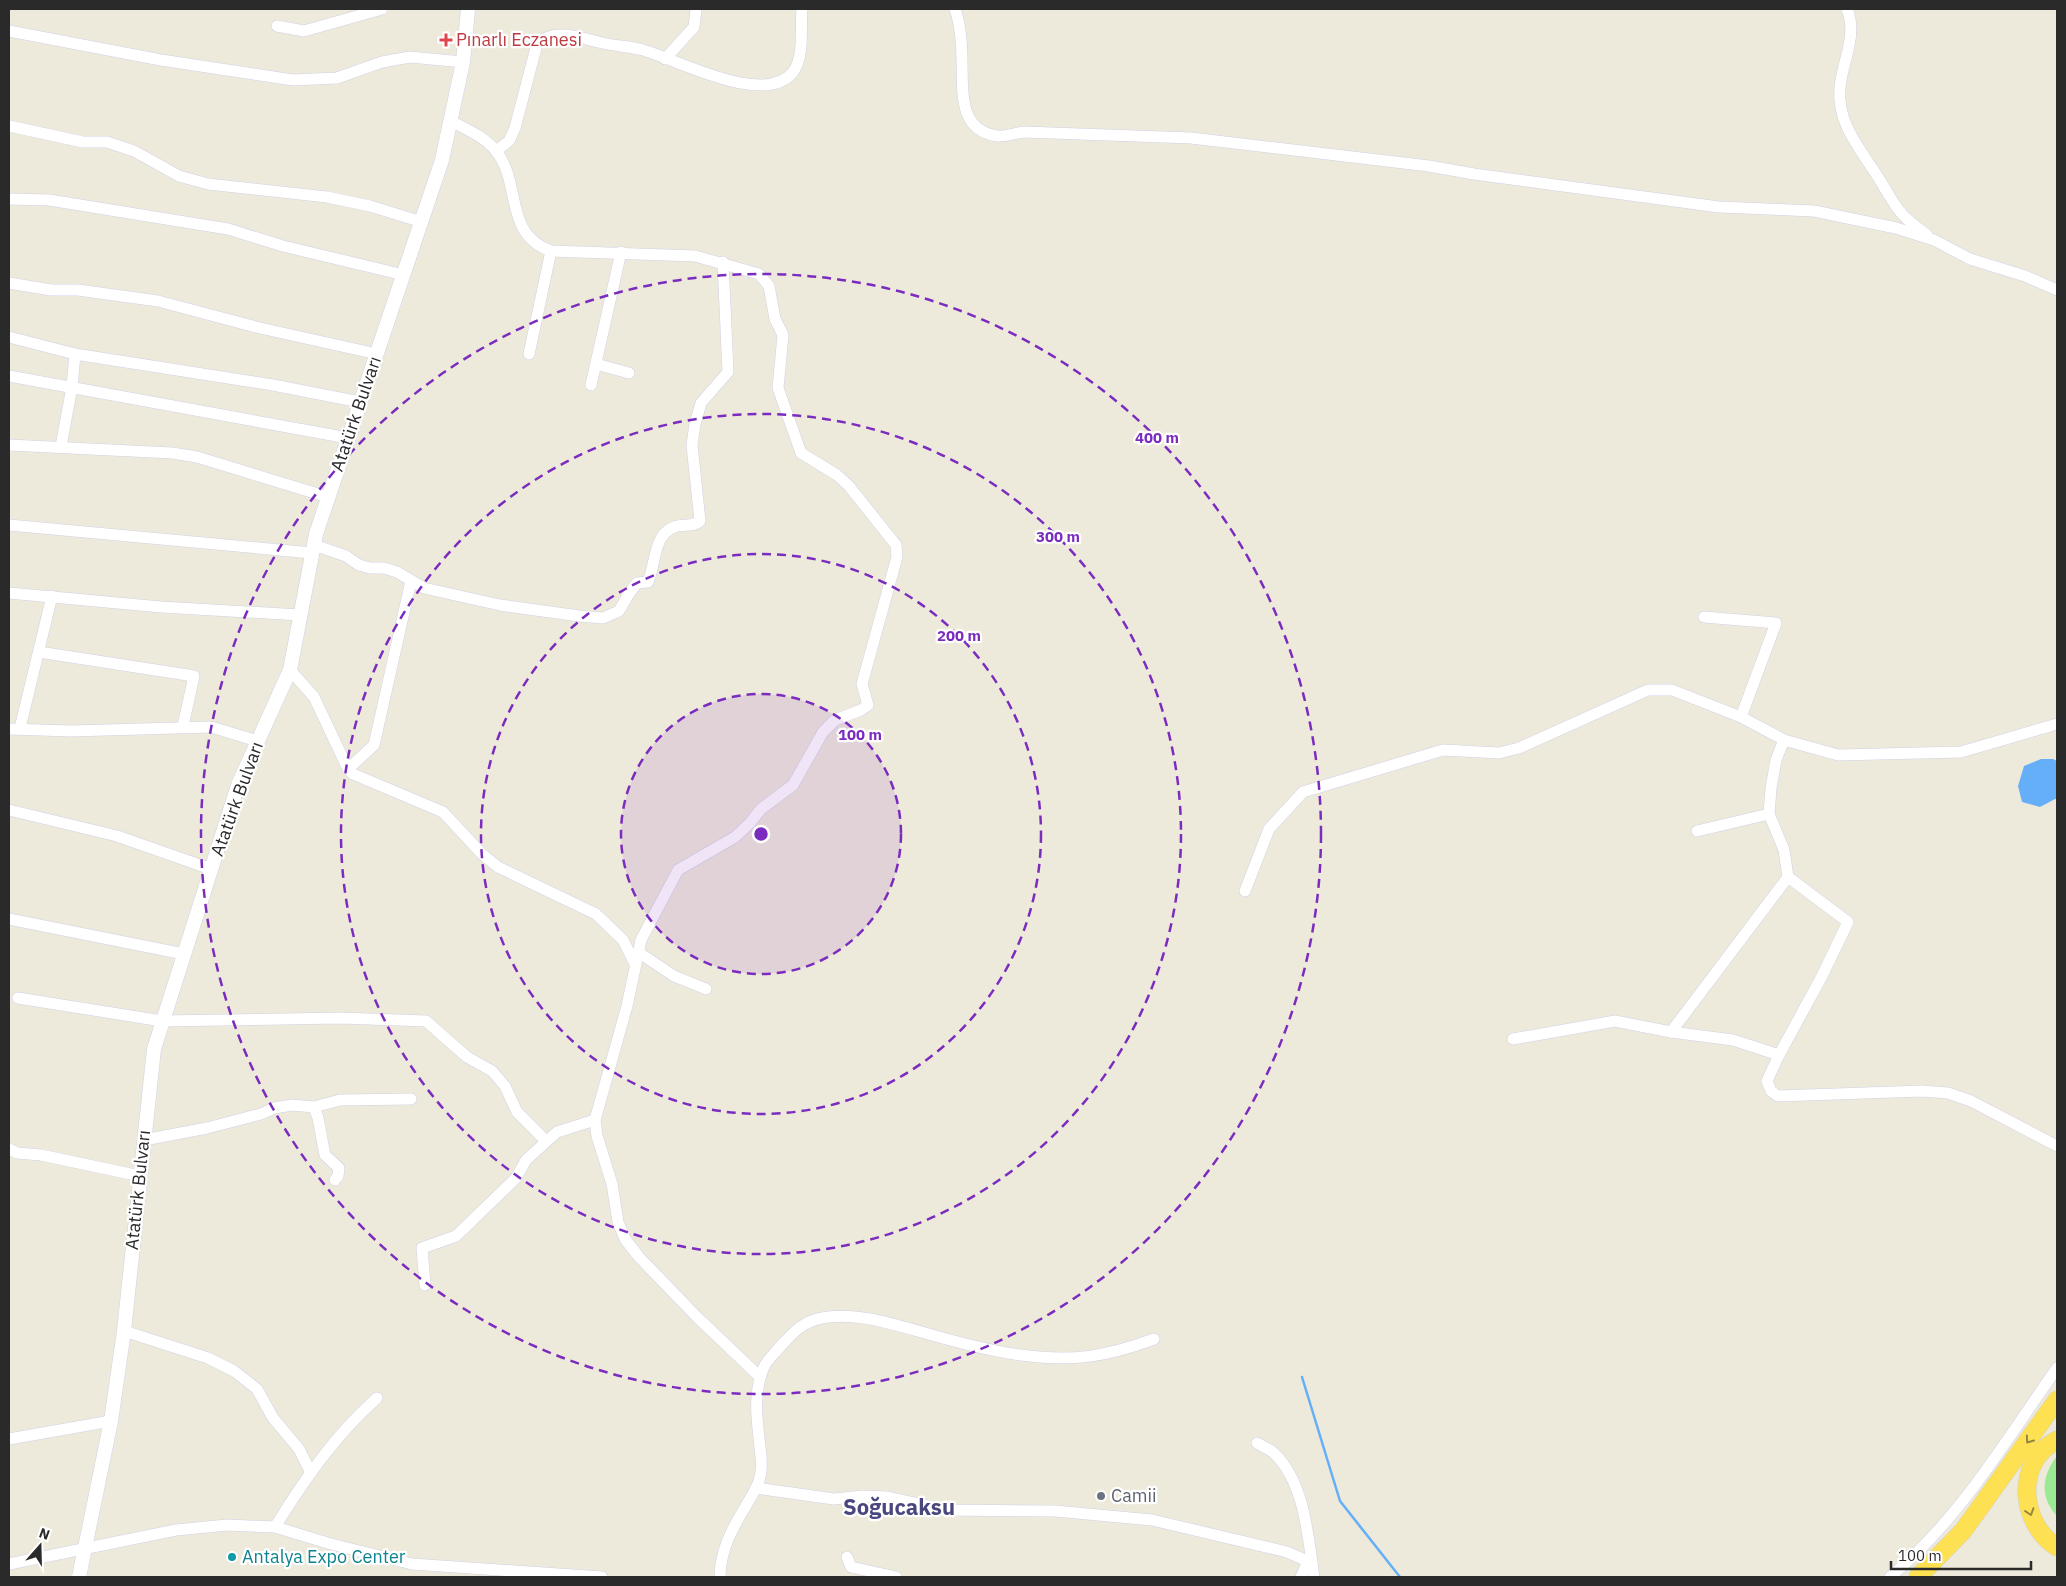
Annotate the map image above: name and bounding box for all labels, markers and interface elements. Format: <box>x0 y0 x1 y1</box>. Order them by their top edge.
place label: Pınarlı Eczanesi <box>456 28 582 51</box>
marker: Pınarlı Eczanesi <box>440 34 452 46</box>
street label: Atatürk Bulvarı <box>325 353 386 474</box>
text: 400 m <box>1135 428 1179 447</box>
text: 300 m <box>1036 527 1080 546</box>
text: 200 m <box>937 626 981 645</box>
text: 100 m <box>838 725 882 744</box>
street label: Atatürk Bulvarı <box>205 738 268 859</box>
centre of rings <box>752 825 770 843</box>
street label: Atatürk Bulvarı <box>120 1129 155 1251</box>
one-way arrow <box>2026 1434 2035 1443</box>
place label: Camii <box>1111 1484 1157 1507</box>
marker: Camii <box>1095 1490 1107 1502</box>
district label: Soğucaksu <box>843 1492 955 1521</box>
one-way arrow <box>2024 1507 2034 1516</box>
north arrow <box>15 1521 65 1571</box>
text: N <box>37 1524 52 1544</box>
scale bar <box>1891 1538 2031 1570</box>
place label: Antalya Expo Center <box>242 1545 406 1568</box>
text: 100 m <box>1898 1546 1942 1565</box>
marker: Antalya Expo Center <box>226 1551 238 1563</box>

